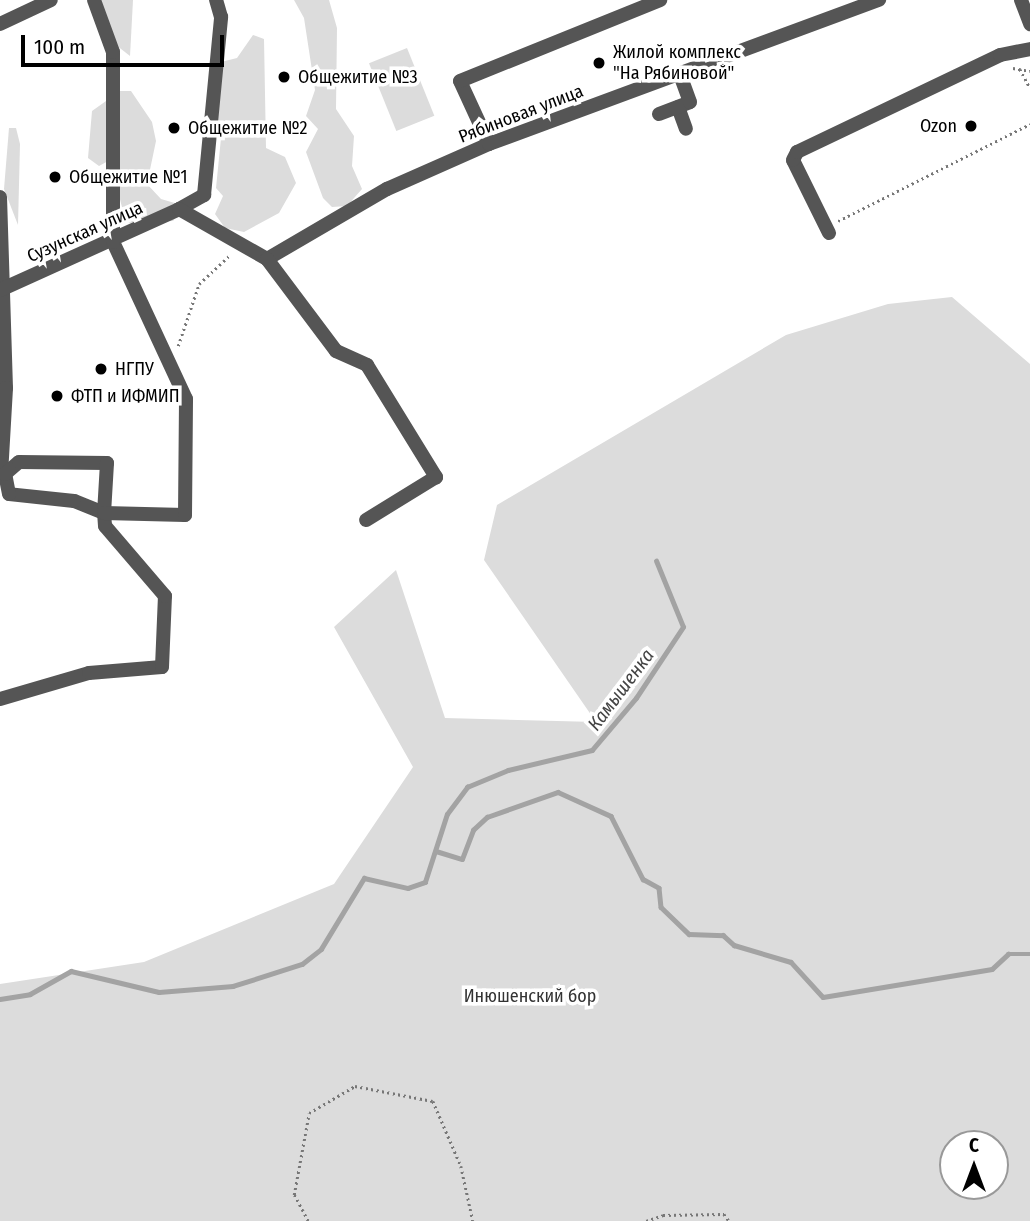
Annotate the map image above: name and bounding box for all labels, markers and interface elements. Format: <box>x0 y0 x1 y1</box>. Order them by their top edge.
scale bar <box>24 21 228 65</box>
text: 100 m <box>34 34 85 60</box>
place label: Жилой комплекс "На Рябиновой" <box>613 42 741 84</box>
marker: Жилой комплекс "На Рябиновой" <box>591 55 607 71</box>
place label: Общежитие №3 <box>298 66 418 88</box>
marker: Общежитие №3 <box>276 69 292 85</box>
street label: Рябиновая улица <box>456 80 586 148</box>
place label: Ozon <box>920 115 957 137</box>
place label: Общежитие №2 <box>188 117 307 139</box>
marker: Ozon <box>963 118 979 134</box>
marker: Общежитие №2 <box>166 120 182 136</box>
place label: Общежитие №1 <box>69 166 188 188</box>
marker: Общежитие №1 <box>47 169 63 185</box>
street label: Сузунская улица <box>24 197 146 267</box>
place label: НГПУ <box>115 358 154 380</box>
marker: НГПУ <box>93 361 109 377</box>
place label: ФТП и ИФМИП <box>71 385 180 407</box>
marker: ФТП и ИФМИП <box>49 388 65 404</box>
water label: Камышенка <box>583 645 659 735</box>
park label: Инюшенский бор <box>464 985 596 1007</box>
north arrow <box>939 1130 1009 1200</box>
text: С <box>969 1134 979 1157</box>

